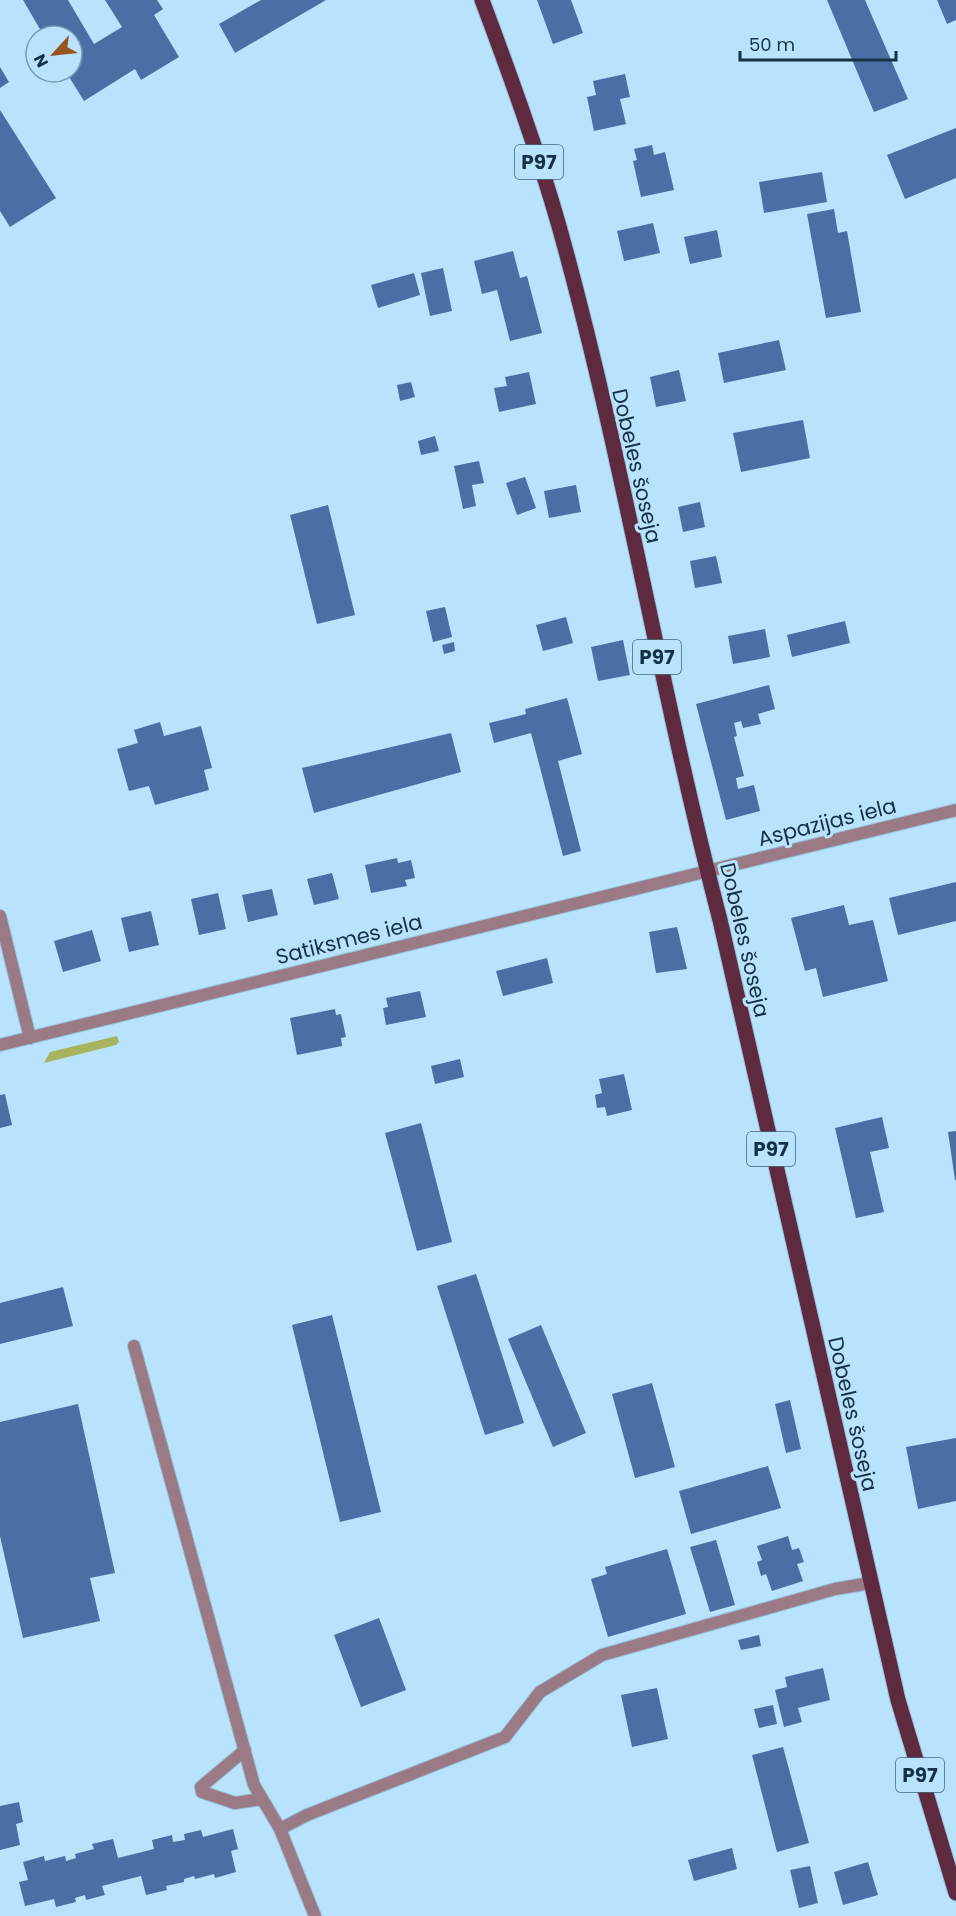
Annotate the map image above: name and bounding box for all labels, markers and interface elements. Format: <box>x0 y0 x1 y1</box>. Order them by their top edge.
north arrow <box>24 24 84 84</box>
scale bar <box>740 24 896 62</box>
text: 50 m <box>749 32 795 57</box>
text: N <box>28 50 54 71</box>
road number: P97 <box>515 145 563 179</box>
street label: Dobeles šoseja <box>605 386 669 546</box>
road number: P97 <box>633 640 681 674</box>
street label: Aspazijas iela <box>755 791 899 853</box>
street label: Dobeles šoseja <box>713 860 777 1020</box>
street label: Satiksmes iela <box>273 907 425 971</box>
road number: P97 <box>747 1132 795 1166</box>
street label: Dobeles šoseja <box>821 1334 885 1494</box>
road number: P97 <box>896 1758 944 1792</box>

